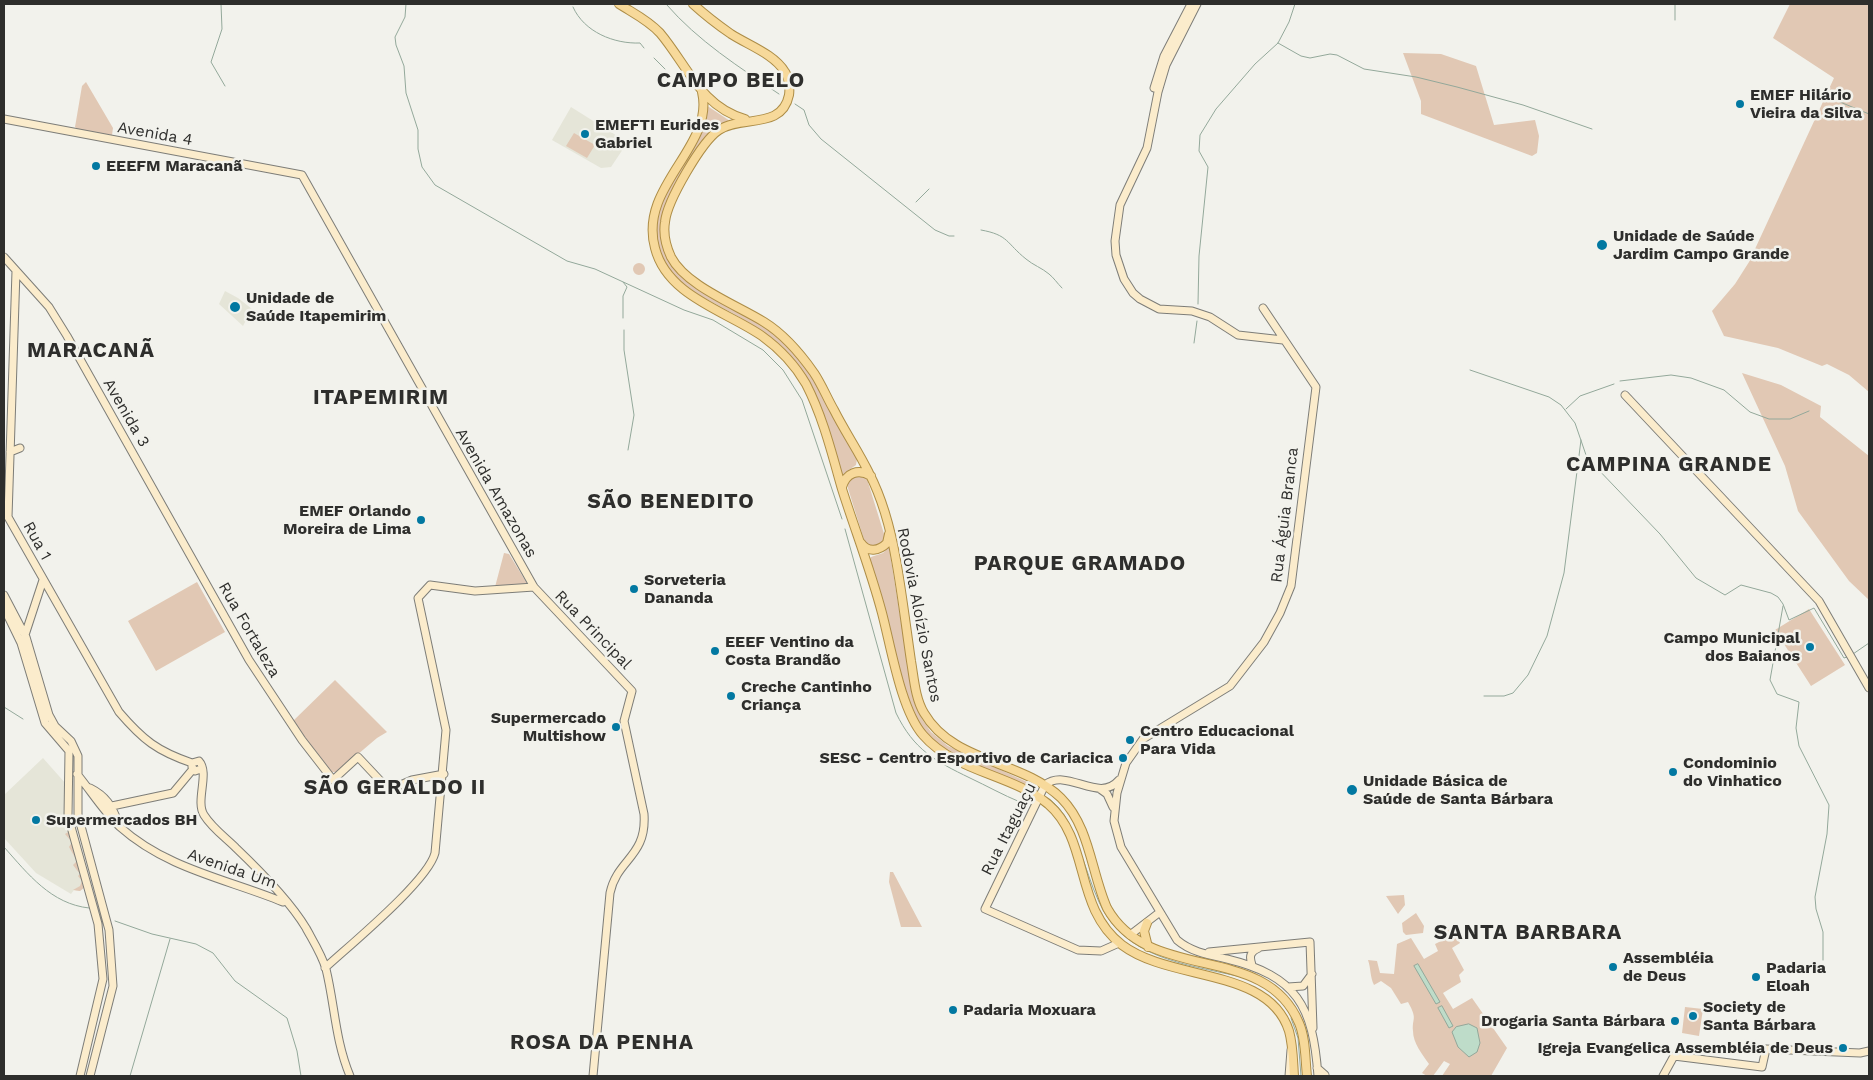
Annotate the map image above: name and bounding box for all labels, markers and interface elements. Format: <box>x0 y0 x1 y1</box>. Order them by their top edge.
district label: CAMPO BELO <box>656 68 806 94</box>
place label: EMEF Hilário Vieira da Silva <box>1750 85 1862 123</box>
marker: EMEF Hilário Vieira da Silva <box>1734 98 1746 110</box>
place label: EMEFTI Eurides Gabriel <box>595 115 719 153</box>
street label: Avenida 4 <box>116 118 194 150</box>
marker: EMEFTI Eurides Gabriel <box>579 128 591 140</box>
place label: EEEFM Maracanã <box>106 156 243 176</box>
marker: EEEFM Maracanã <box>90 160 102 172</box>
place label: Unidade de Saúde Jardim Campo Grande <box>1613 226 1789 264</box>
marker: Unidade de Saúde Jardim Campo Grande <box>1595 238 1609 252</box>
place label: Unidade de Saúde Itapemirim <box>246 288 386 326</box>
marker: Unidade de Saúde Itapemirim <box>228 300 242 314</box>
district label: MARACANÃ <box>26 338 156 364</box>
street label: Avenida 3 <box>99 375 153 451</box>
district label: ITAPEMIRIM <box>312 385 450 411</box>
street label: Avenida Amazonas <box>451 425 541 561</box>
street label: Rua Águia Branca <box>1267 446 1303 584</box>
district label: CAMPINA GRANDE <box>1564 452 1774 478</box>
district label: SÃO BENEDITO <box>586 489 756 515</box>
place label: EMEF Orlando Moreira de Lima <box>283 501 411 539</box>
marker: EMEF Orlando Moreira de Lima <box>415 514 427 526</box>
street label: Rua 1 <box>19 518 55 564</box>
street label: Rodovia Aloízio Santos <box>893 526 945 704</box>
district label: PARQUE GRAMADO <box>972 551 1188 577</box>
place label: Sorveteria Dananda <box>644 570 726 608</box>
street label: Rua Fortaleza <box>214 579 284 681</box>
marker: Sorveteria Dananda <box>628 583 640 595</box>
street label: Rua Principal <box>550 586 636 674</box>
place label: Campo Municipal dos Baianos <box>1663 628 1800 666</box>
place label: EEEF Ventino da Costa Brandão <box>725 632 854 670</box>
marker: Campo Municipal dos Baianos <box>1804 641 1816 653</box>
marker: EEEF Ventino da Costa Brandão <box>709 645 721 657</box>
place label: Creche Cantinho Criança <box>741 677 872 715</box>
marker: Creche Cantinho Criança <box>725 690 737 702</box>
place label: Supermercado Multishow <box>491 708 606 746</box>
marker: Supermercado Multishow <box>610 721 622 733</box>
place label: Centro Educacional Para Vida <box>1140 721 1294 759</box>
marker: Centro Educacional Para Vida <box>1124 734 1136 746</box>
place label: SESC - Centro Esportivo de Cariacica <box>819 748 1113 768</box>
marker: SESC - Centro Esportivo de Cariacica <box>1117 752 1129 764</box>
place label: Condominio do Vinhatico <box>1683 753 1782 791</box>
marker: Condominio do Vinhatico <box>1667 766 1679 778</box>
place label: Unidade Básica de Saúde de Santa Bárbara <box>1363 771 1553 809</box>
district label: SÃO GERALDO II <box>302 775 488 801</box>
street label: Rua Itaguaçu <box>977 779 1041 879</box>
marker: Unidade Básica de Saúde de Santa Bárbara <box>1345 783 1359 797</box>
place label: Supermercados BH <box>46 810 197 830</box>
marker: Supermercados BH <box>30 814 42 826</box>
street label: Avenida Um <box>185 845 279 893</box>
district label: SANTA BARBARA <box>1432 920 1624 946</box>
place label: Assembléia de Deus <box>1623 948 1714 986</box>
place label: Padaria Eloah <box>1766 958 1826 996</box>
marker: Assembléia de Deus <box>1607 961 1619 973</box>
marker: Padaria Eloah <box>1750 971 1762 983</box>
place label: Society de Santa Bárbara <box>1703 997 1816 1035</box>
place label: Padaria Moxuara <box>963 1000 1096 1020</box>
marker: Padaria Moxuara <box>947 1004 959 1016</box>
marker: Society de Santa Bárbara <box>1687 1010 1699 1022</box>
place label: Drogaria Santa Bárbara <box>1481 1011 1665 1031</box>
marker: Drogaria Santa Bárbara <box>1669 1015 1681 1027</box>
district label: ROSA DA PENHA <box>508 1030 696 1056</box>
place label: Igreja Evangelica Assembléia de Deus <box>1537 1038 1833 1058</box>
marker: Igreja Evangelica Assembléia de Deus <box>1837 1042 1849 1054</box>

